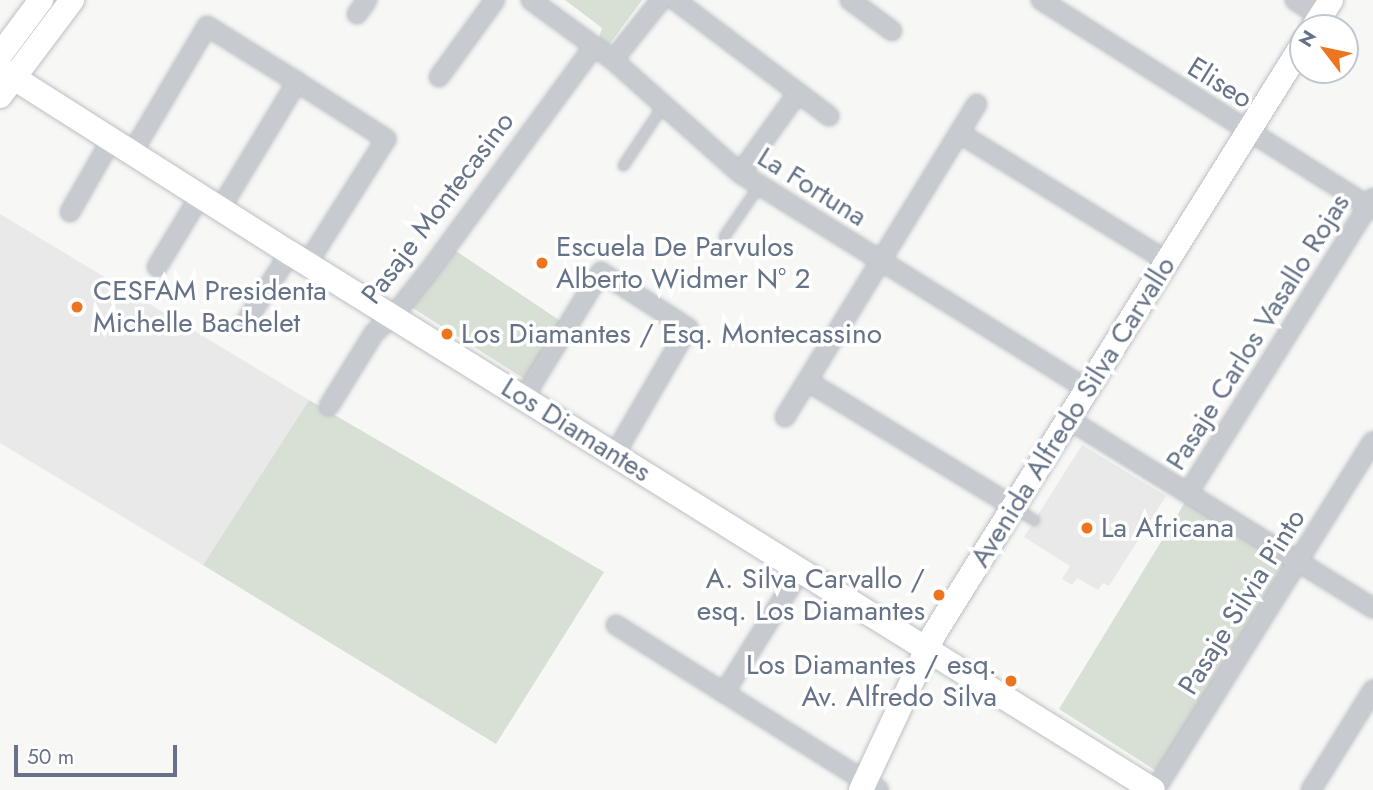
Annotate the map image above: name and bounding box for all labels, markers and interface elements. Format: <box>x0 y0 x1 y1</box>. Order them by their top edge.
north arrow <box>1289 14 1359 84</box>
text: N <box>1292 25 1323 52</box>
street label: Eliseo <box>1181 50 1259 116</box>
street label: Pasaje Montecasino <box>355 105 521 311</box>
street label: La Fortuna <box>751 140 873 234</box>
street label: Pasaje Carlos Vasallo Rojas <box>1159 188 1357 476</box>
place label: Escuela De Parvulos Alberto Widmer Nº 2 <box>556 230 810 296</box>
street label: Avenida Alfredo Silva Carvallo <box>963 251 1183 573</box>
marker: Escuela De Parvulos Alberto Widmer Nº 2 <box>534 255 550 271</box>
place label: CESFAM Presidenta Michelle Bachelet <box>93 274 327 340</box>
marker: CESFAM Presidenta Michelle Bachelet <box>67 297 87 317</box>
place label: Los Diamantes / Esq. Montecassino <box>461 317 882 351</box>
marker: Los Diamantes / Esq. Montecassino <box>439 326 455 342</box>
street label: Los Diamantes <box>495 371 657 489</box>
street label: Pasaje Silvia Pinto <box>1171 503 1313 701</box>
place label: La Africana <box>1101 511 1234 545</box>
marker: La Africana <box>1079 520 1095 536</box>
place label: A. Silva Carvallo / esq. Los Diamantes <box>697 562 925 628</box>
marker: A. Silva Carvallo / esq. Los Diamantes <box>931 587 947 603</box>
place label: Los Diamantes / esq. Av. Alfredo Silva <box>746 648 997 714</box>
marker: Los Diamantes / esq. Av. Alfredo Silva <box>1003 673 1019 689</box>
scale bar <box>18 730 180 774</box>
text: 50 m <box>27 742 74 772</box>

